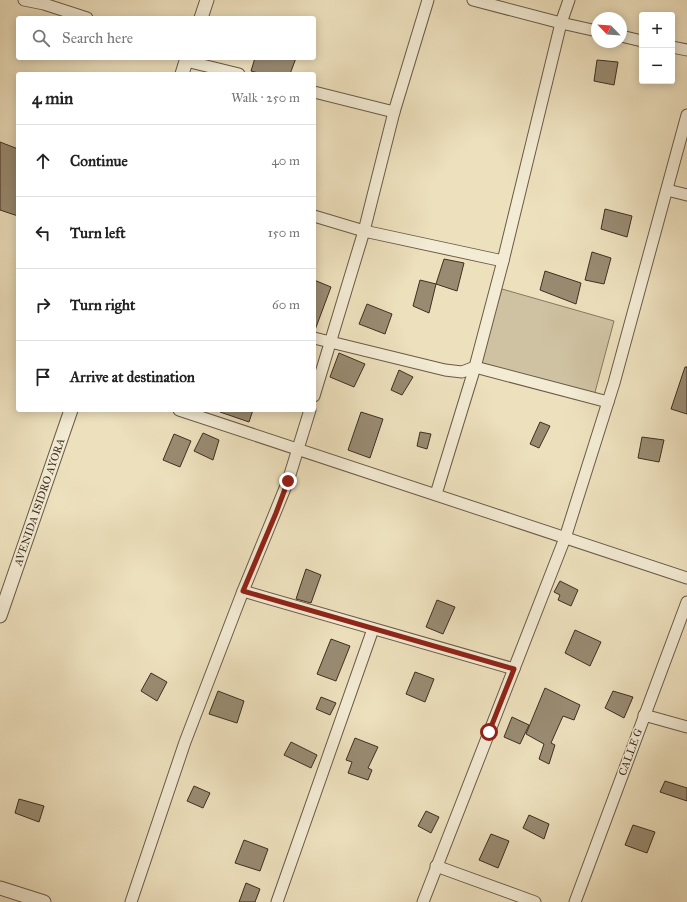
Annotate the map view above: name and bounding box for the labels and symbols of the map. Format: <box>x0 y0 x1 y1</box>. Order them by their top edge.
north arrow <box>591 12 627 48</box>
street label: AVENIDA ISIDRO AYORA <box>11 436 68 569</box>
route end <box>279 472 297 490</box>
route start <box>480 723 498 741</box>
street label: CALLE G <box>616 727 645 778</box>

